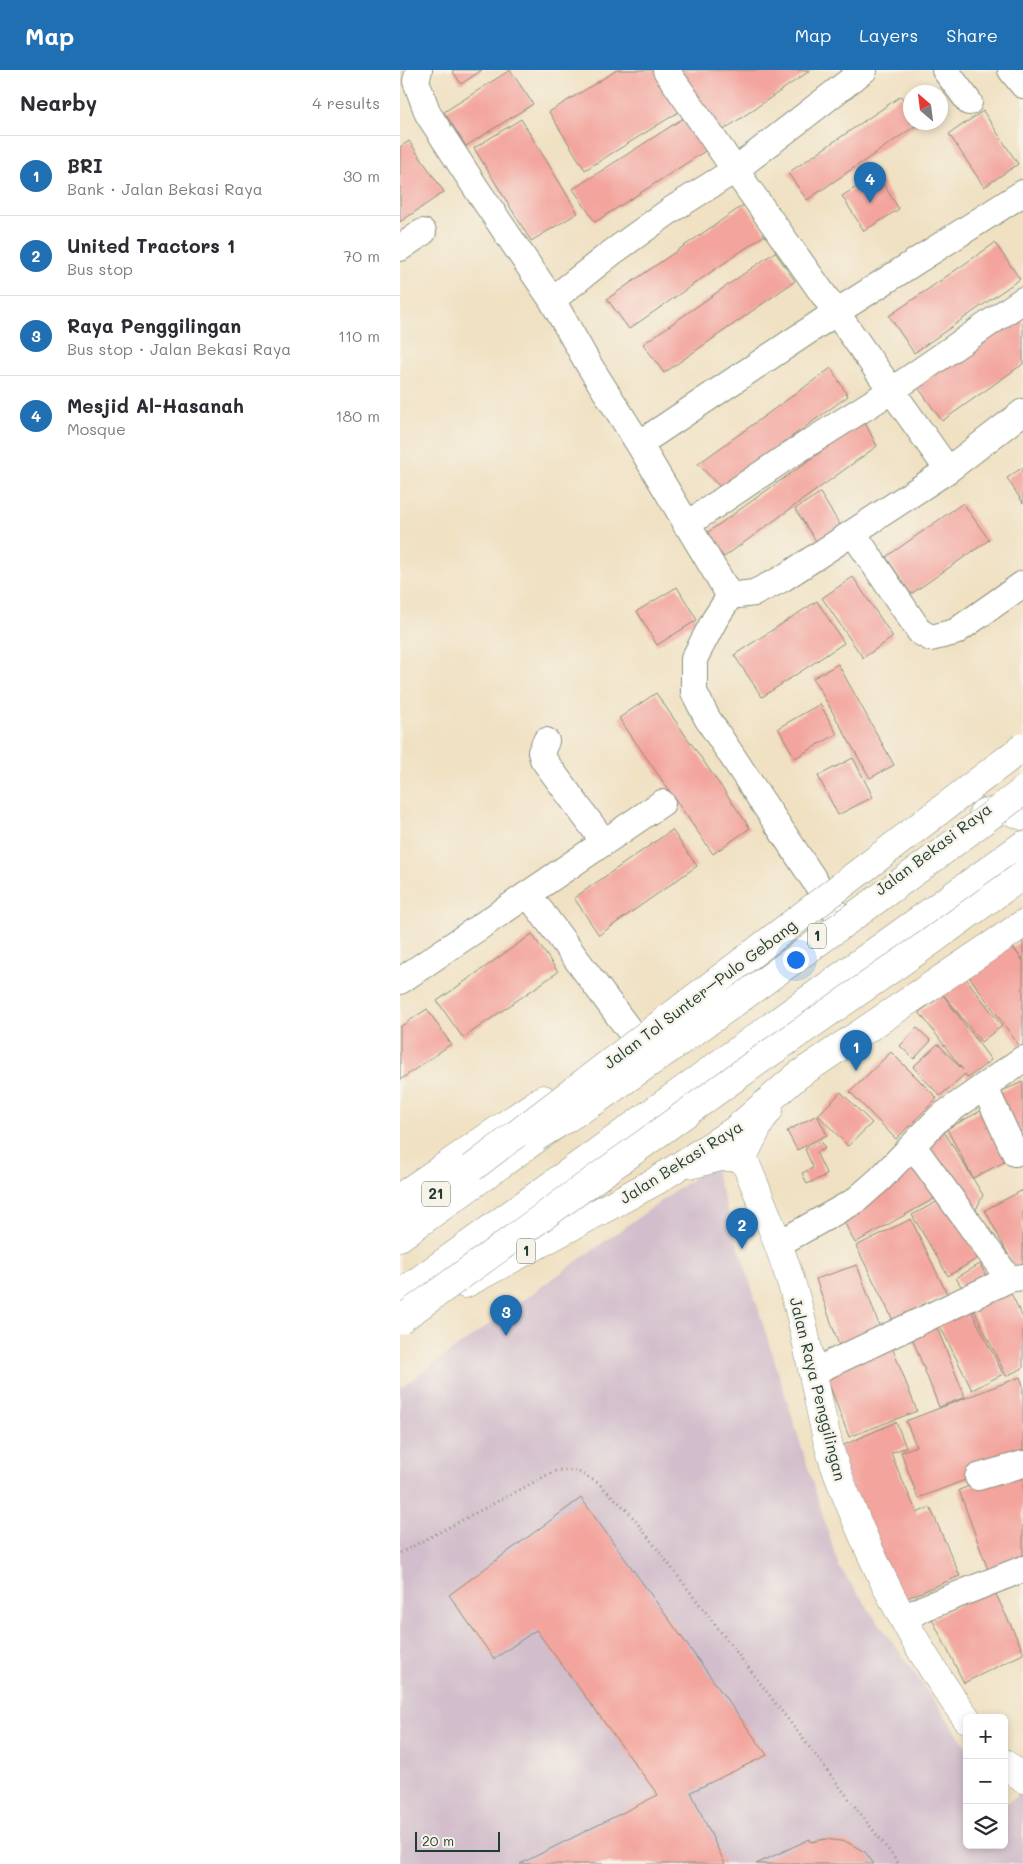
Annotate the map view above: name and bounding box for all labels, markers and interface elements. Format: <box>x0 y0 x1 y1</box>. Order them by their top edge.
text: Map <box>25 20 74 51</box>
text: Map <box>795 23 831 47</box>
text: Layers <box>859 23 918 47</box>
text: Share <box>946 23 998 47</box>
north arrow <box>903 85 948 130</box>
text: Nearby <box>20 89 97 116</box>
text: 4 results <box>312 92 380 113</box>
text: BRI <box>67 153 103 178</box>
pin: 4 <box>854 162 886 203</box>
text: 1 <box>32 165 40 186</box>
text: 30 m <box>343 165 380 186</box>
text: Bank · Jalan Bekasi Raya <box>67 178 263 199</box>
text: United Tractors 1 <box>67 233 235 258</box>
text: 2 <box>32 245 40 266</box>
text: 70 m <box>343 245 380 266</box>
text: Bus stop <box>67 258 133 279</box>
text: Raya Penggilingan <box>67 313 241 338</box>
text: 3 <box>31 325 41 346</box>
text: 110 m <box>338 325 380 346</box>
text: Bus stop · Jalan Bekasi Raya <box>67 338 291 359</box>
text: Mesjid Al-Hasanah <box>67 393 244 418</box>
text: 4 <box>31 405 41 426</box>
text: 180 m <box>335 405 380 426</box>
text: Mosque <box>67 418 126 439</box>
street label: Jalan Bekasi Raya <box>870 798 995 900</box>
street label: Jalan Tol Sunter–Pulo Gebang <box>599 914 800 1073</box>
road number: 1 <box>808 924 826 948</box>
your location <box>783 947 809 973</box>
pin: 1 <box>840 1030 872 1071</box>
street label: Jalan Bekasi Raya <box>615 1115 746 1208</box>
road number: 21 <box>422 1182 450 1206</box>
pin: 2 <box>726 1208 758 1249</box>
road number: 1 <box>517 1238 535 1264</box>
pin: 3 <box>490 1295 522 1336</box>
street label: Jalan Raya Penggilingan <box>786 1295 851 1483</box>
map controls <box>963 1714 1008 1849</box>
button: + <box>963 1714 1008 1759</box>
button: − <box>963 1759 1008 1804</box>
button: layers <box>963 1804 1008 1849</box>
scale bar <box>415 1829 500 1852</box>
text: 20 m <box>422 1831 454 1850</box>

